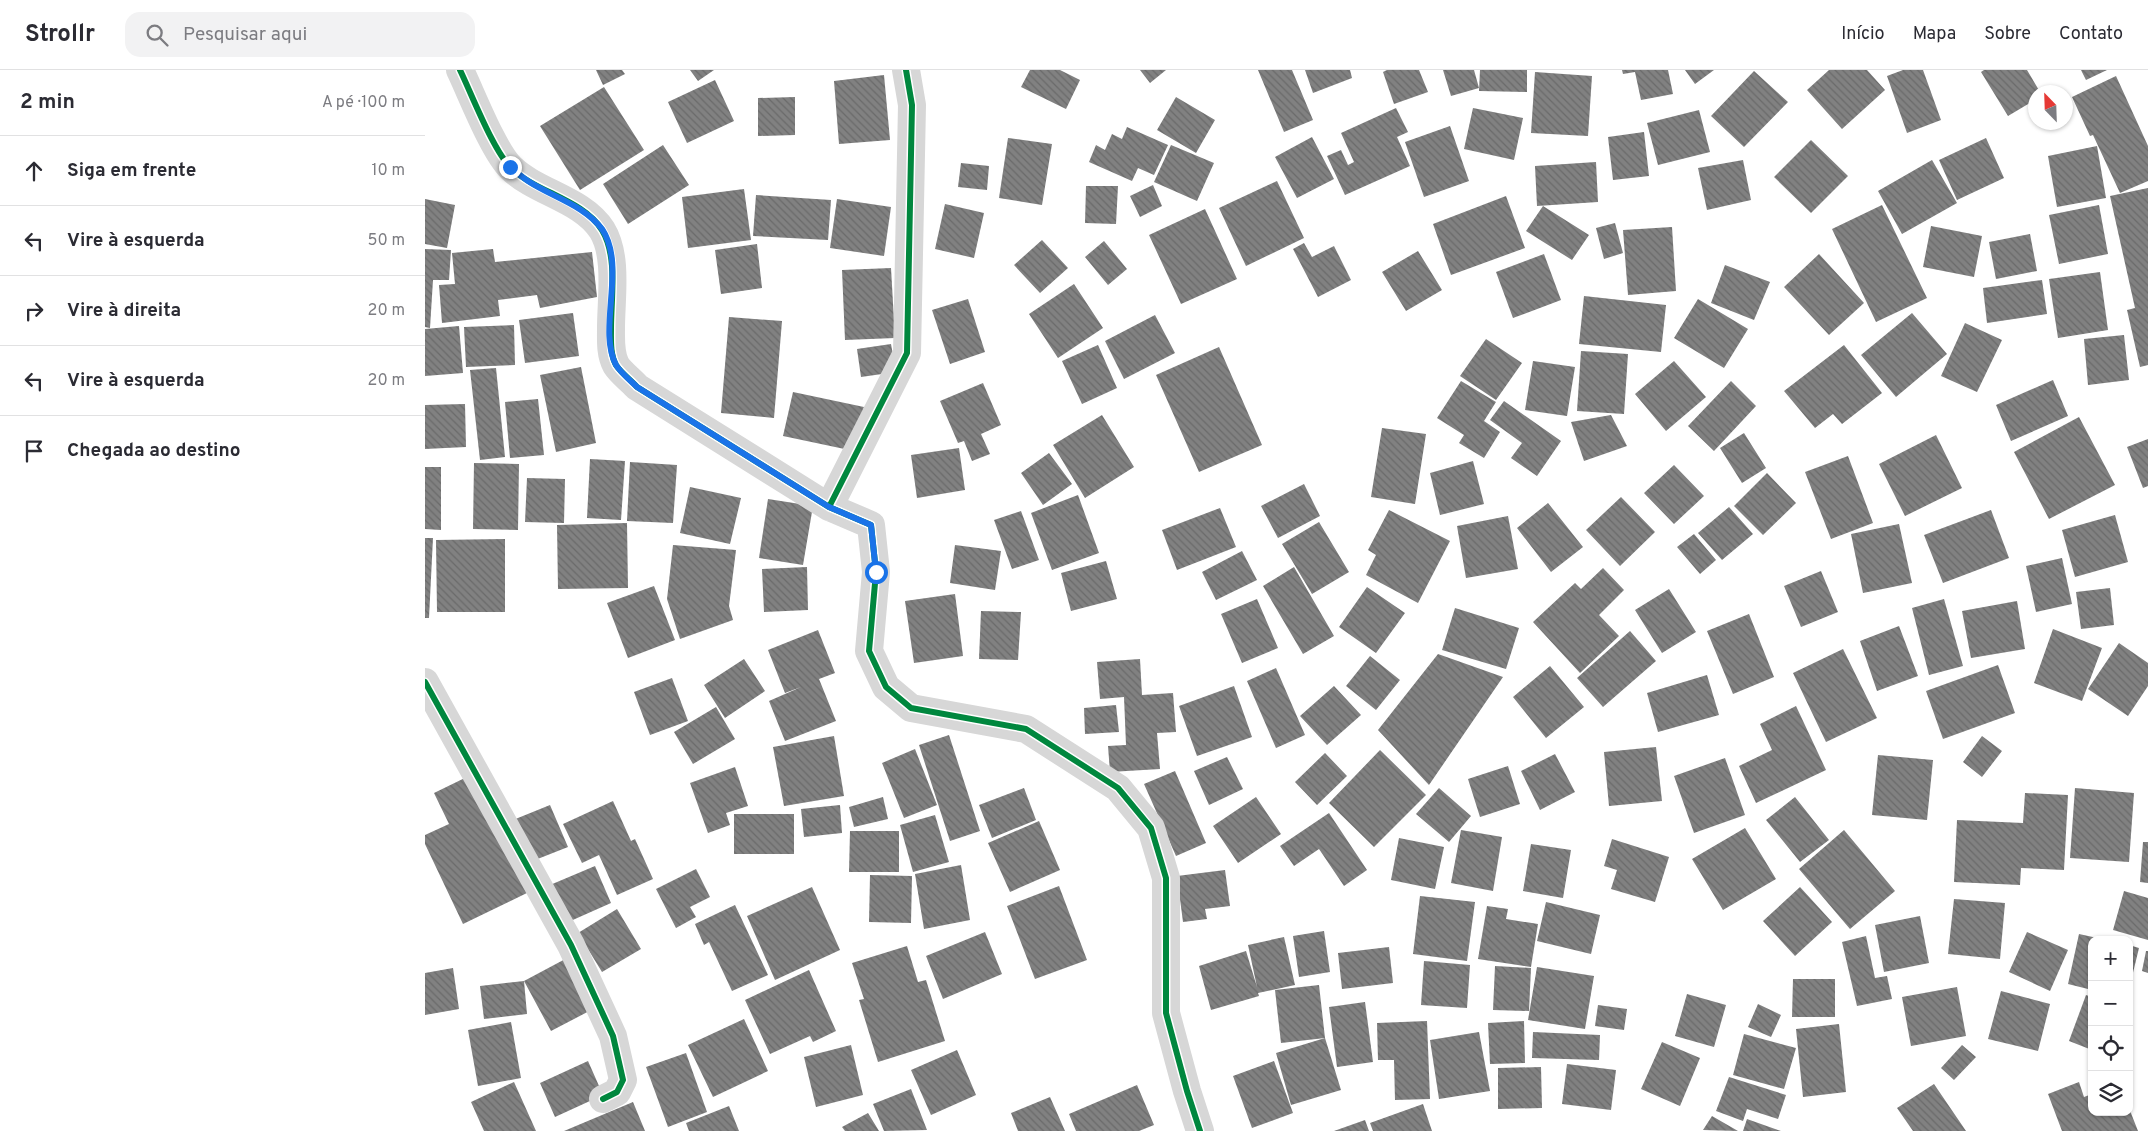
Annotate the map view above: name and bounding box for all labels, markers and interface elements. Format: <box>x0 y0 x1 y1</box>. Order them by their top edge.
search box <box>125 12 475 57</box>
text: Strollr <box>25 20 95 50</box>
icon: search <box>143 21 171 49</box>
text: Pesquisar aqui <box>183 23 307 47</box>
text: Início <box>1841 23 1885 46</box>
text: Mapa <box>1913 23 1956 46</box>
text: Sobre <box>1984 23 2031 46</box>
text: Contato <box>2059 23 2123 46</box>
north arrow <box>2028 85 2073 130</box>
text: 2 min <box>20 89 75 116</box>
text: A pé · 100 m <box>322 93 405 113</box>
route end <box>499 156 522 179</box>
icon: ahead <box>20 157 48 185</box>
text: Siga em frente <box>67 159 196 183</box>
text: 10 m <box>371 161 405 181</box>
icon: left <box>20 227 48 255</box>
text: Vire à esquerda <box>67 229 205 253</box>
text: 50 m <box>368 231 405 251</box>
icon: right <box>20 297 48 325</box>
text: Vire à direita <box>67 299 181 323</box>
text: 20 m <box>368 301 405 321</box>
icon: left <box>20 367 48 395</box>
text: Vire à esquerda <box>67 369 205 393</box>
text: 20 m <box>368 371 405 391</box>
icon: arrive <box>20 437 48 465</box>
text: Chegada ao destino <box>67 439 241 463</box>
route start <box>865 561 888 584</box>
map controls <box>2088 936 2133 1116</box>
button: + <box>2088 936 2133 981</box>
button: − <box>2088 981 2133 1026</box>
button: locate <box>2088 1026 2133 1071</box>
button: layers <box>2088 1071 2133 1116</box>

